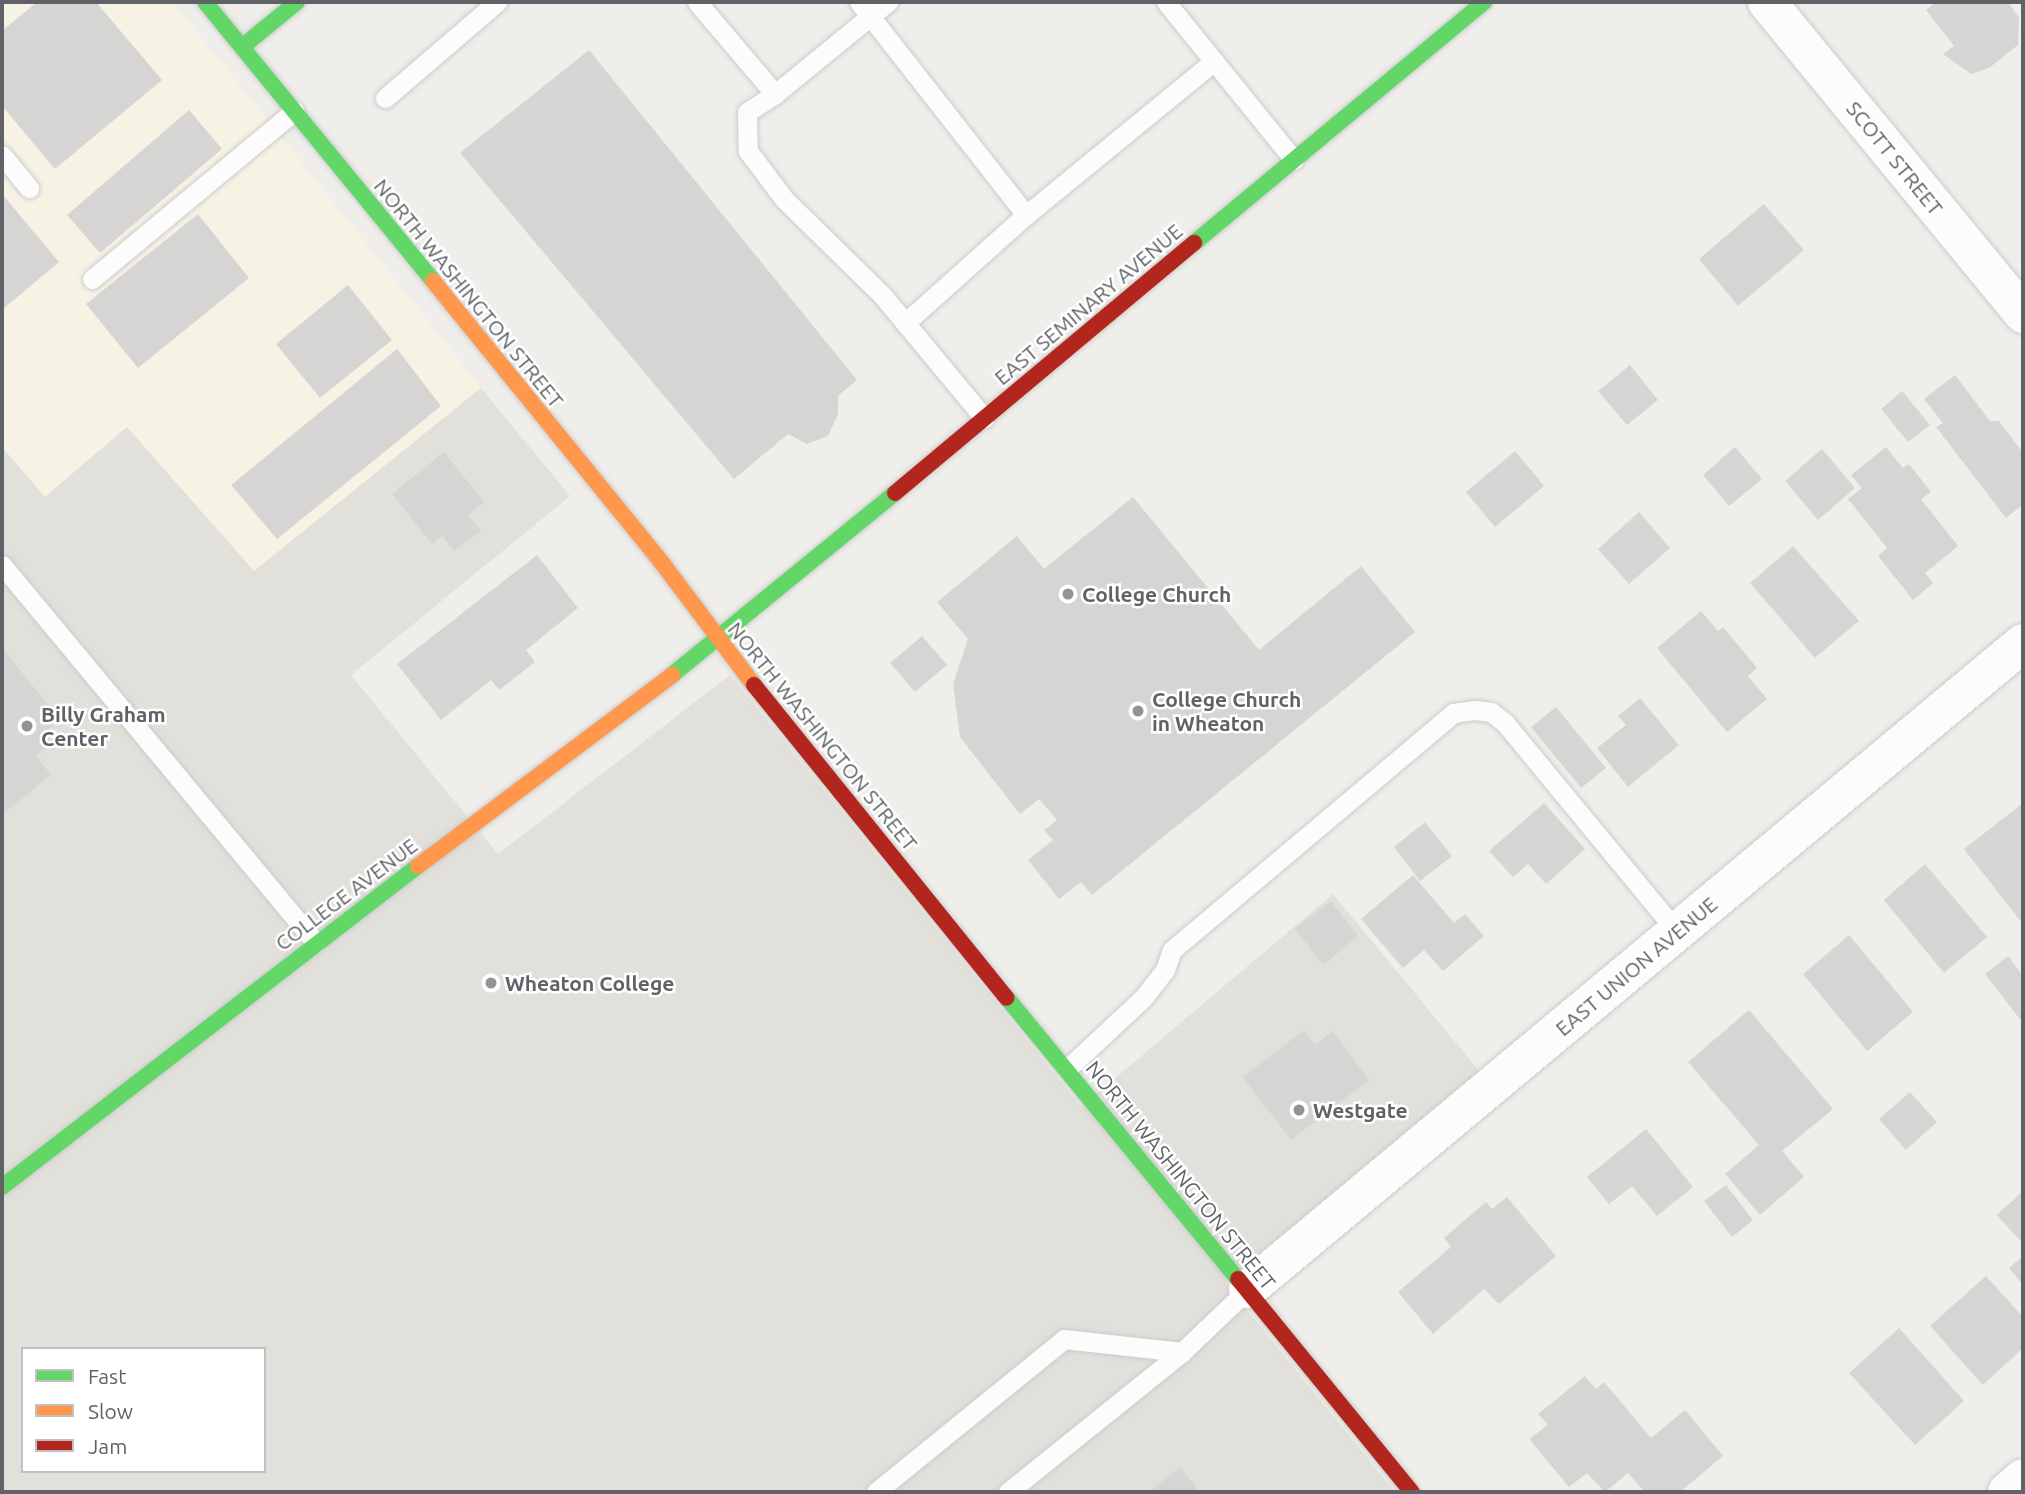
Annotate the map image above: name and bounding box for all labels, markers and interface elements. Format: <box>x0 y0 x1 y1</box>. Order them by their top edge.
street label: SCOTT STREET <box>1841 96 1949 220</box>
street label: NORTH WASHINGTON STREET <box>369 174 569 412</box>
street label: EAST SEMINARY AVENUE <box>989 218 1187 390</box>
place label: College Church <box>1082 581 1231 607</box>
marker: College Church <box>1060 586 1076 602</box>
street label: NORTH WASHINGTON STREET <box>723 617 923 855</box>
place label: College Church in Wheaton <box>1152 686 1301 736</box>
place label: Billy Graham Center <box>41 701 166 751</box>
marker: College Church in Wheaton <box>1130 703 1146 719</box>
marker: Billy Graham Center <box>19 718 35 734</box>
street label: COLLEGE AVENUE <box>270 832 422 956</box>
street label: EAST UNION AVENUE <box>1550 891 1722 1041</box>
place label: Wheaton College <box>505 970 674 996</box>
marker: Wheaton College <box>483 975 499 991</box>
street label: NORTH WASHINGTON STREET <box>1081 1056 1281 1294</box>
place label: Westgate <box>1313 1097 1408 1123</box>
marker: Westgate <box>1291 1102 1307 1118</box>
legend <box>21 1347 266 1473</box>
text: Fast <box>88 1364 126 1388</box>
text: Slow <box>88 1399 133 1423</box>
text: Jam <box>88 1434 127 1458</box>

